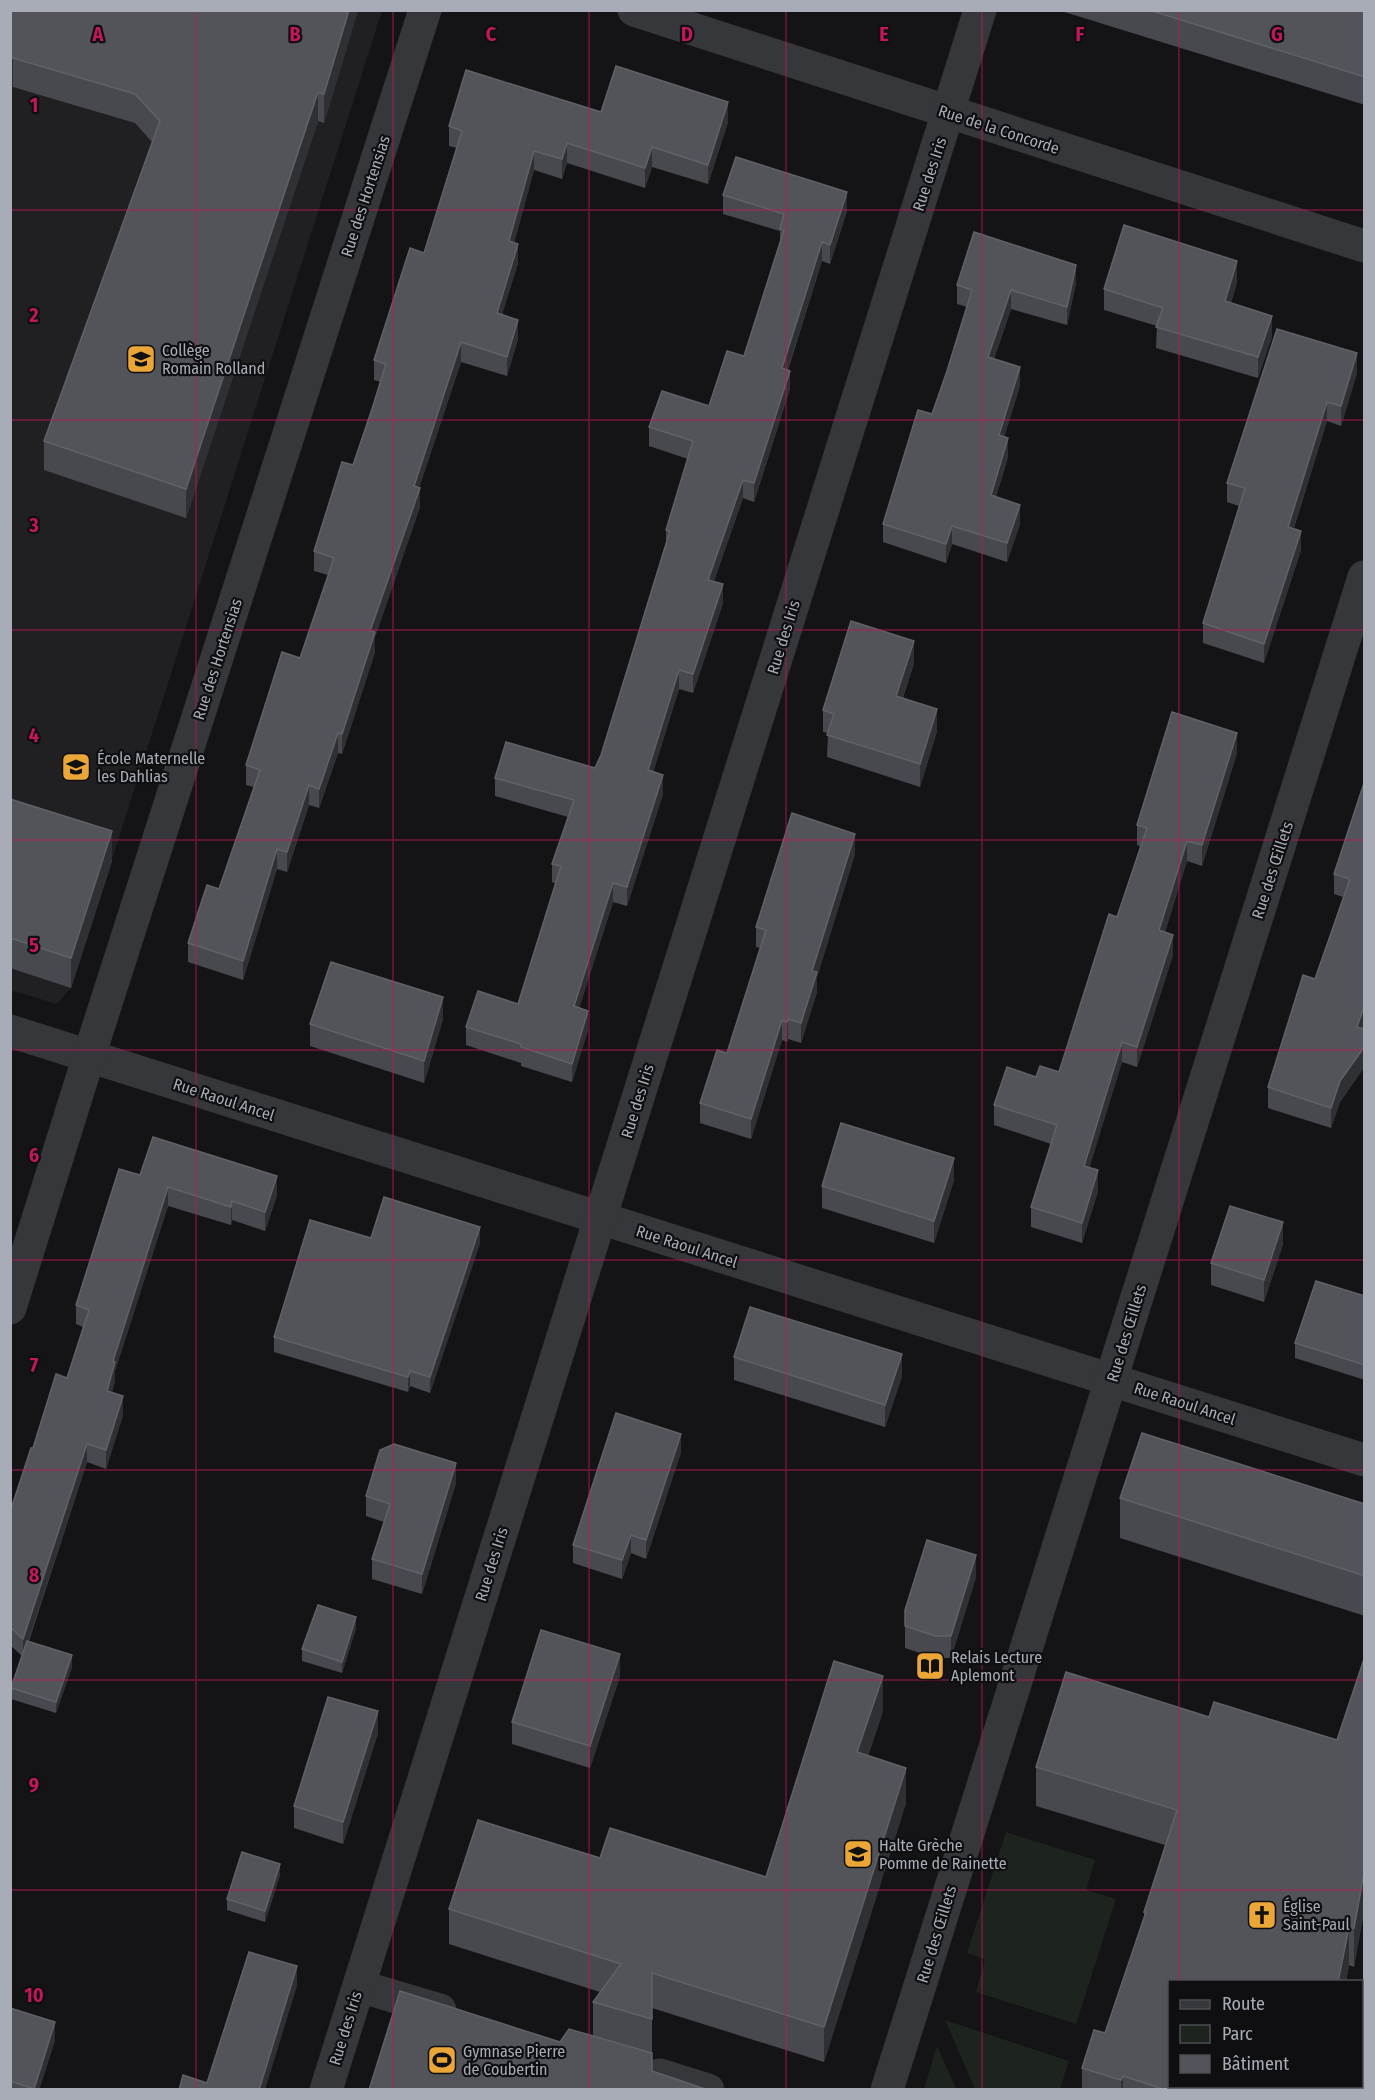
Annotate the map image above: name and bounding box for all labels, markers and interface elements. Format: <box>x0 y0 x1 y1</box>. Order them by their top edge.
text: A <box>92 22 105 46</box>
text: B <box>289 22 301 46</box>
text: C <box>486 22 497 46</box>
text: D <box>681 22 693 46</box>
text: E <box>879 22 889 46</box>
text: F <box>1076 22 1085 46</box>
text: G <box>1271 22 1283 46</box>
text: 1 <box>30 93 38 117</box>
street label: Rue de la Concorde <box>936 101 1062 158</box>
street label: Rue des Hortensias <box>337 133 394 259</box>
street label: Rue des Iris <box>909 135 950 213</box>
text: 2 <box>28 303 39 327</box>
place label: Collège Romain Rolland <box>162 341 265 378</box>
school or university icon: Collège Romain Rolland <box>125 343 157 375</box>
text: 3 <box>28 513 39 537</box>
street label: Rue des Hortensias <box>189 596 246 722</box>
street label: Rue des Iris <box>763 598 804 676</box>
text: 4 <box>29 723 39 747</box>
place label: École Maternelle les Dahlias <box>97 749 205 786</box>
school or university icon: École Maternelle les Dahlias <box>60 751 92 783</box>
street label: Rue des Œillets <box>1248 819 1297 921</box>
text: 5 <box>29 933 39 957</box>
street label: Rue des Iris <box>617 1062 658 1140</box>
street label: Rue Raoul Ancel <box>171 1074 277 1125</box>
text: 6 <box>29 1143 39 1167</box>
street label: Rue Raoul Ancel <box>634 1221 740 1272</box>
street label: Rue des Œillets <box>1103 1282 1150 1384</box>
text: 7 <box>30 1353 39 1377</box>
street label: Rue Raoul Ancel <box>1132 1378 1238 1429</box>
street label: Rue des Iris <box>471 1525 512 1603</box>
text: 8 <box>29 1563 40 1587</box>
place label: Relais Lecture Aplemont <box>951 1648 1042 1685</box>
library icon: Relais Lecture Aplemont <box>914 1650 946 1682</box>
text: 9 <box>29 1773 39 1797</box>
place label: Halte Grèche Pomme de Rainette <box>879 1836 1007 1873</box>
school or university icon: Halte Grèche Pomme de Rainette <box>842 1838 874 1870</box>
street label: Rue des Œillets <box>913 1883 960 1985</box>
place label: Église Saint-Paul <box>1283 1897 1350 1934</box>
church icon: Église Saint-Paul <box>1246 1899 1278 1931</box>
legend <box>1168 1980 1363 2088</box>
text: 10 <box>24 1983 44 2007</box>
street label: Rue des Iris <box>325 1989 366 2067</box>
text: Route <box>1222 1993 1265 2015</box>
text: Parc <box>1222 2023 1253 2045</box>
place label: Gymnase Pierre de Coubertin <box>463 2042 565 2079</box>
sports icon: Gymnase Pierre de Coubertin <box>426 2044 458 2076</box>
text: Bâtiment <box>1222 2053 1289 2075</box>

